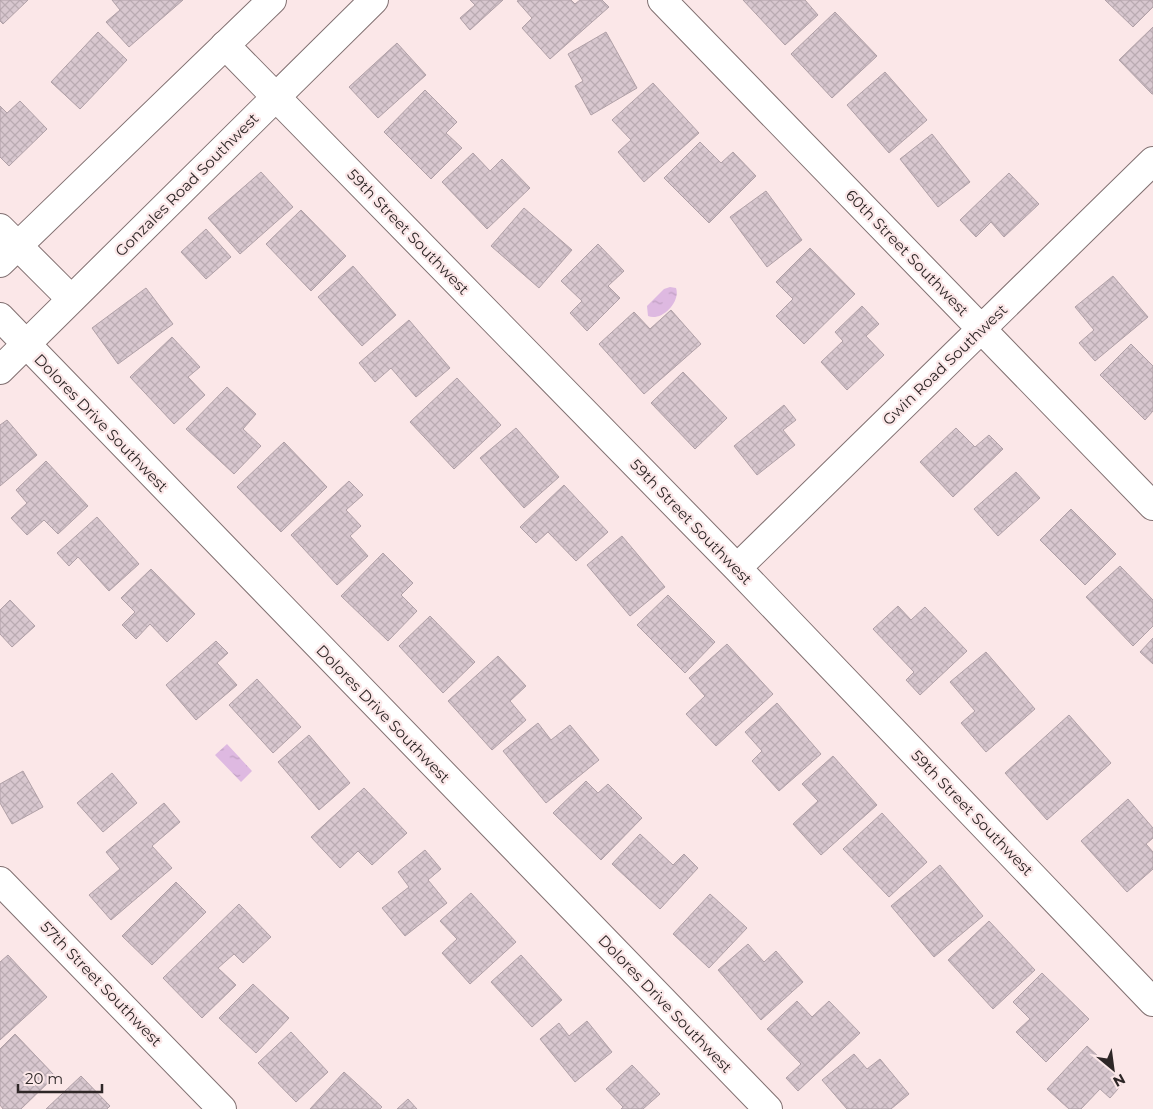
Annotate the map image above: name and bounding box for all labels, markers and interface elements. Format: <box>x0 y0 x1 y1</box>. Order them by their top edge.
street label: Gonzales Road Southwest <box>111 109 262 260</box>
street label: 59th Street Southwest <box>343 165 473 298</box>
street label: 60th Street Southwest <box>842 185 973 320</box>
street label: Gwin Road Southwest <box>878 300 1011 429</box>
street label: Dolores Drive Southwest <box>30 350 172 496</box>
street label: 59th Street Southwest <box>626 455 756 588</box>
street label: Dolores Drive Southwest <box>312 641 454 787</box>
street label: 59th Street Southwest <box>907 746 1037 879</box>
street label: 57th Street Southwest <box>37 917 166 1050</box>
street label: Dolores Drive Southwest <box>594 931 736 1077</box>
north arrow <box>1088 1044 1138 1094</box>
scale bar <box>18 1062 101 1094</box>
text: 20 m <box>25 1069 63 1088</box>
text: N <box>1110 1070 1129 1091</box>

